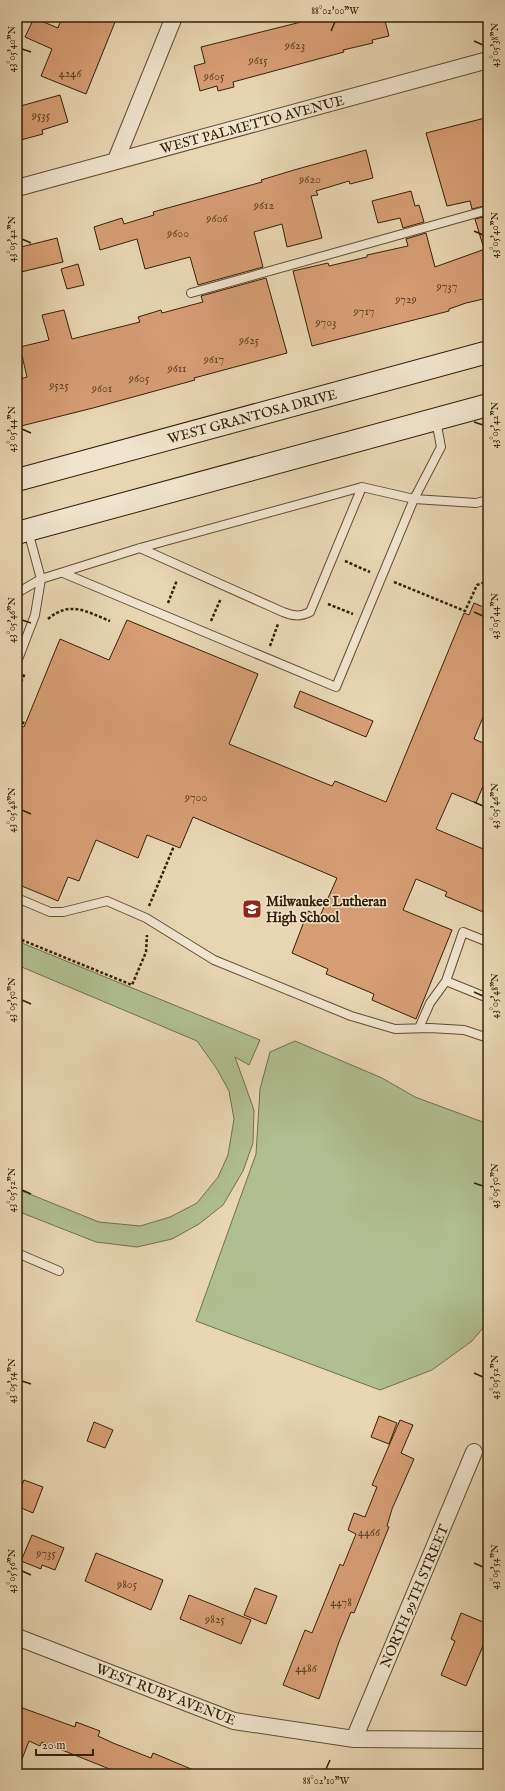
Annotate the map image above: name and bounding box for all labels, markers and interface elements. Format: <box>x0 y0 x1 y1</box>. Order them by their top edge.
text: 88°02'00"W <box>311 5 359 18</box>
text: 43°05'38"N <box>489 22 502 67</box>
text: 43°05'40"N <box>6 25 19 72</box>
house number: 9623 <box>284 38 305 53</box>
house number: 9615 <box>247 53 268 68</box>
house number: 4246 <box>59 66 82 81</box>
house number: 9605 <box>203 69 225 84</box>
street label: WEST PALMETTO AVENUE <box>158 92 347 158</box>
house number: 9535 <box>31 108 51 123</box>
house number: 9620 <box>298 172 321 187</box>
house number: 9612 <box>253 198 275 213</box>
house number: 9606 <box>205 211 229 226</box>
text: 43°05'40"N <box>489 211 502 258</box>
text: 43°05'42"N <box>6 216 19 262</box>
house number: 9600 <box>166 226 189 241</box>
house number: 9737 <box>436 279 457 294</box>
house number: 9729 <box>394 292 417 307</box>
house number: 9717 <box>353 304 374 319</box>
house number: 9703 <box>314 315 337 330</box>
house number: 9625 <box>238 333 260 348</box>
house number: 9617 <box>203 352 224 367</box>
house number: 9611 <box>166 361 187 376</box>
house number: 9605 <box>128 371 150 386</box>
house number: 9525 <box>48 378 69 393</box>
house number: 9601 <box>91 381 112 396</box>
street label: WEST GRANTOSA DRIVE <box>166 386 339 448</box>
text: 43°05'42"N <box>489 402 502 448</box>
text: 43°05'44"N <box>6 405 19 452</box>
text: 43°05'44"N <box>489 592 502 639</box>
text: 43°05'46"N <box>6 597 19 643</box>
text: 43°05'46"N <box>489 783 502 829</box>
text: 43°05'48"N <box>6 787 19 833</box>
house number: 9700 <box>184 790 207 805</box>
place label: Milwaukee Lutheran High School <box>266 893 387 927</box>
school or university icon: Milwaukee Lutheran High School <box>241 898 263 920</box>
text: 43°05'48"N <box>489 973 502 1019</box>
text: 43°05'50"N <box>6 977 19 1023</box>
text: 43°05'50"N <box>489 1163 502 1209</box>
text: 43°05'52"N <box>6 1167 19 1213</box>
text: 43°05'52"N <box>489 1354 502 1400</box>
text: 43°05'54"N <box>6 1358 19 1404</box>
street label: NORTH 99TH STREET <box>377 1521 454 1671</box>
house number: 4466 <box>358 1525 381 1540</box>
text: 43°05'54"N <box>489 1544 502 1590</box>
house number: 9735 <box>35 1546 56 1561</box>
text: 43°05'56"N <box>6 1548 19 1593</box>
house number: 9805 <box>116 1577 138 1592</box>
house number: 4478 <box>330 1595 352 1610</box>
house number: 9825 <box>204 1612 226 1627</box>
street label: WEST RUBY AVENUE <box>93 1660 238 1730</box>
house number: 4486 <box>295 1661 318 1676</box>
scale bar <box>36 1731 93 1757</box>
text: 20 m <box>42 1738 65 1753</box>
text: 88°02'10"W <box>303 1775 350 1788</box>

